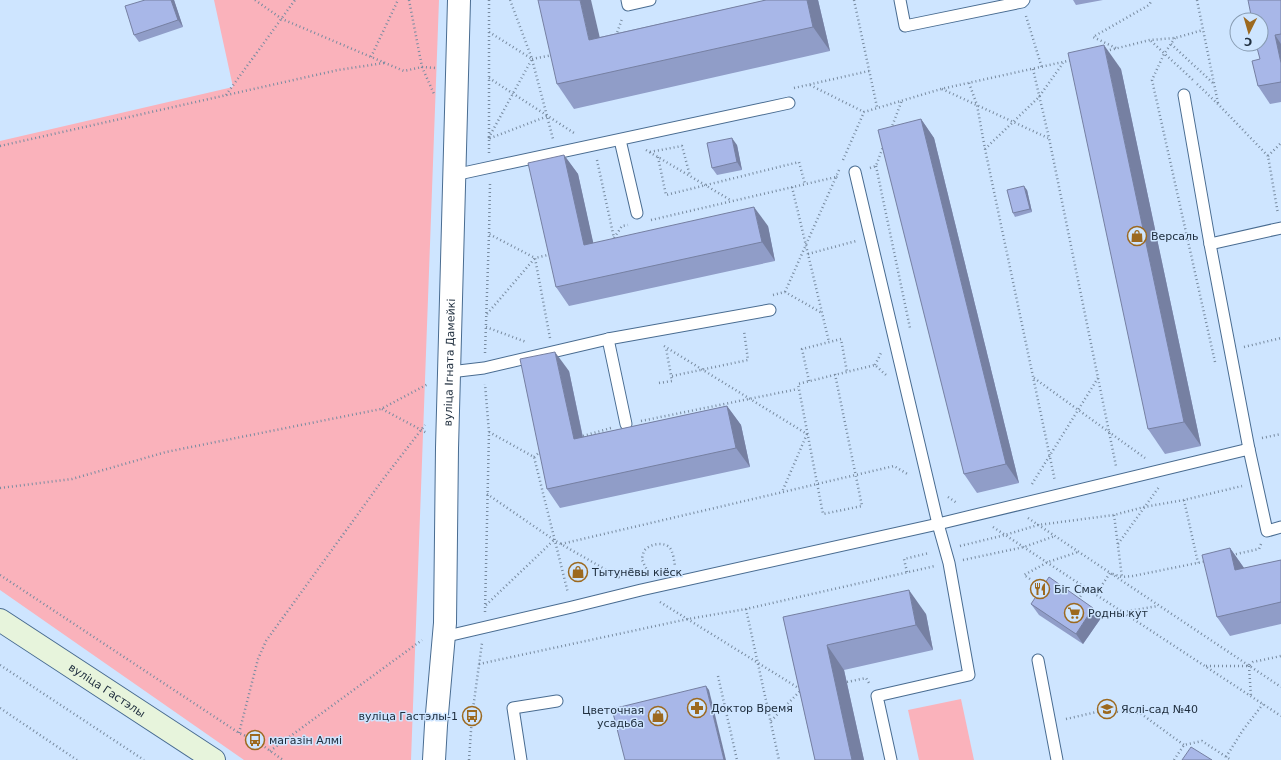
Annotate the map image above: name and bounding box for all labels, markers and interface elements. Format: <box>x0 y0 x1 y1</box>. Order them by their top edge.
north arrow <box>1229 12 1269 52</box>
text: С <box>1244 35 1253 48</box>
shop icon: Версаль <box>1126 225 1148 247</box>
place label: Версаль <box>1151 230 1199 243</box>
street label: вуліца Ігната Дамейкі <box>442 298 458 427</box>
shop icon: Тытунёвы кіёск <box>567 561 589 583</box>
place label: Тытунёвы кіёск <box>591 566 682 579</box>
restaurant icon: Біг Смак <box>1029 578 1051 600</box>
place label: Біг Смак <box>1054 583 1104 596</box>
supermarket icon: Родны кут <box>1063 602 1085 624</box>
place label: Родны кут <box>1088 607 1148 620</box>
street label: вуліца Гастэлы <box>66 661 147 720</box>
pharmacy icon: Доктор Время <box>686 697 708 719</box>
school or university icon: Яслі-сад №40 <box>1096 698 1118 720</box>
place label: Доктор Время <box>711 702 793 715</box>
place label: Яслі-сад №40 <box>1121 703 1198 716</box>
place label: Цветочная усадьба <box>582 704 644 730</box>
bus stop icon: вуліца Гастэлы-1 <box>461 705 483 727</box>
shop icon: Цветочная усадьба <box>647 705 669 727</box>
place label: вуліца Гастэлы-1 <box>359 710 458 723</box>
bus stop icon: магазін Алмі <box>244 729 266 751</box>
place label: магазін Алмі <box>269 734 342 747</box>

